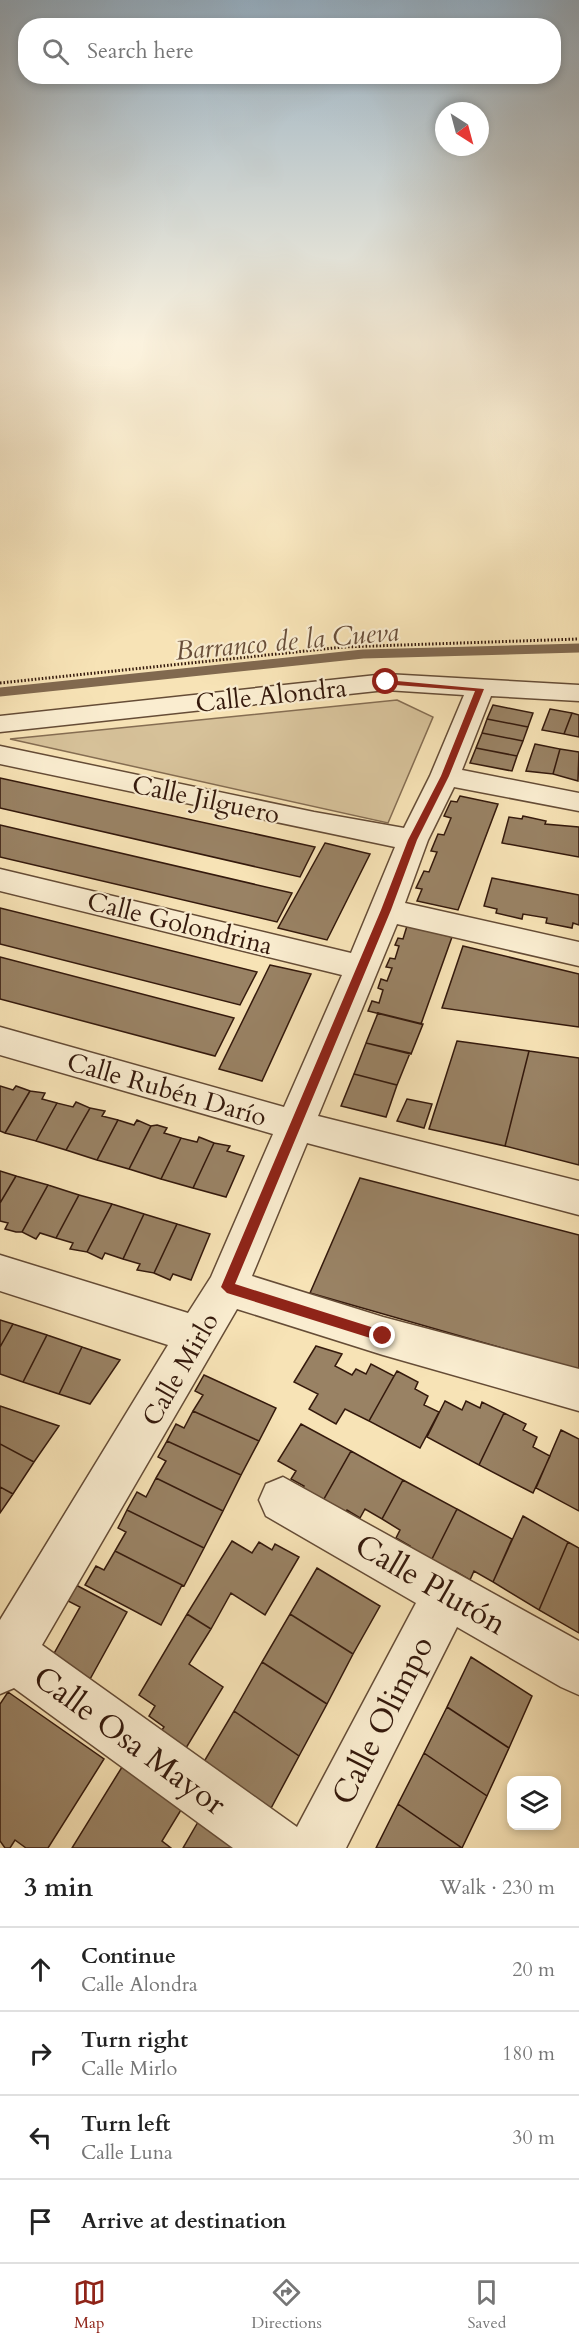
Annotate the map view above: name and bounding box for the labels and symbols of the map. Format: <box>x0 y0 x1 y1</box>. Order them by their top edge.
north arrow <box>435 102 489 156</box>
water label: Barranco de la Cueva <box>174 613 400 670</box>
route start <box>372 668 398 694</box>
street label: Calle Alondra <box>194 670 348 721</box>
street label: Calle Jilguero <box>129 767 283 832</box>
street label: Calle Golondrina <box>84 884 276 963</box>
street label: Calle Rubén Darío <box>63 1044 271 1135</box>
street label: Calle Mirlo <box>134 1306 227 1432</box>
route end <box>369 1322 395 1348</box>
street label: Calle Plutón <box>347 1524 514 1646</box>
street label: Calle Olimpo <box>322 1629 444 1812</box>
street label: Calle Osa Mayor <box>24 1656 235 1826</box>

